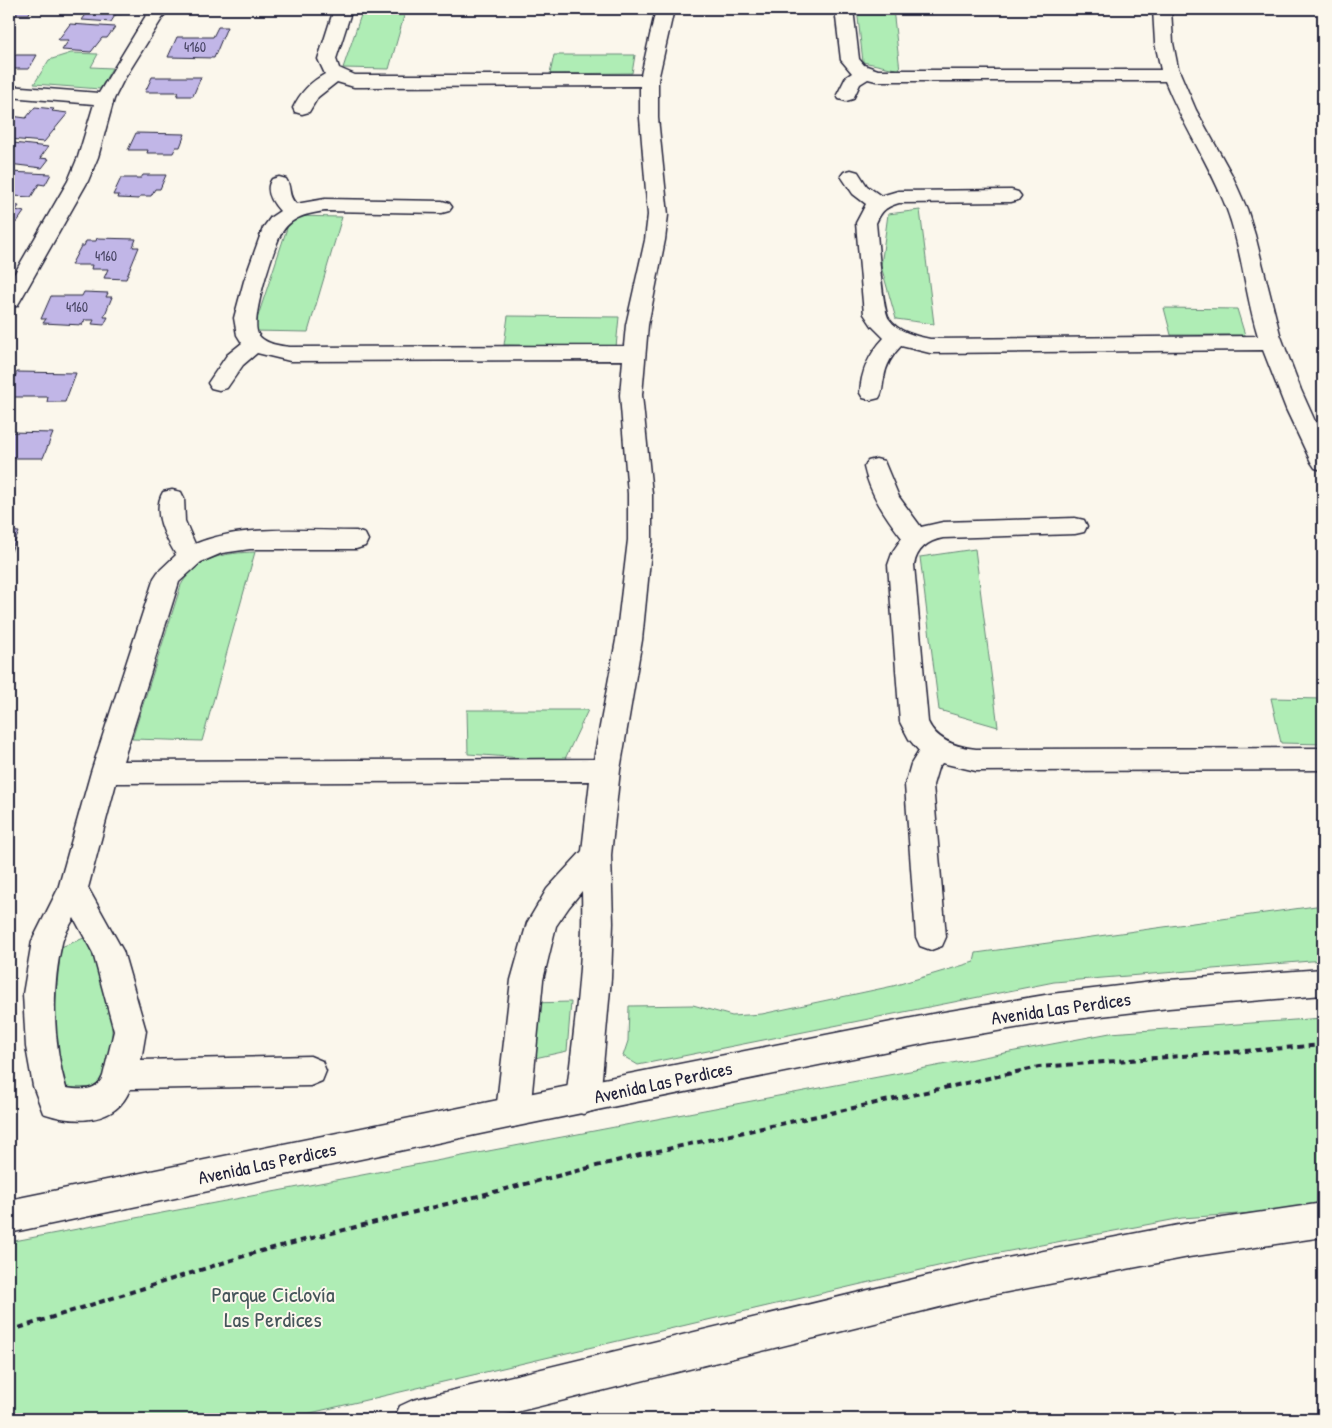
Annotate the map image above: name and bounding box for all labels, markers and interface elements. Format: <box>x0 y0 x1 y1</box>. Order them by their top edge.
house number: 4160 <box>184 37 206 56</box>
house number: 4160 <box>95 246 117 265</box>
house number: 4160 <box>66 297 88 316</box>
street label: Avenida Las Perdices <box>990 985 1132 1031</box>
street label: Avenida Las Perdices <box>592 1055 734 1109</box>
street label: Avenida Las Perdices <box>196 1136 338 1190</box>
park label: Parque Ciclovía Las Perdices <box>211 1279 335 1334</box>

